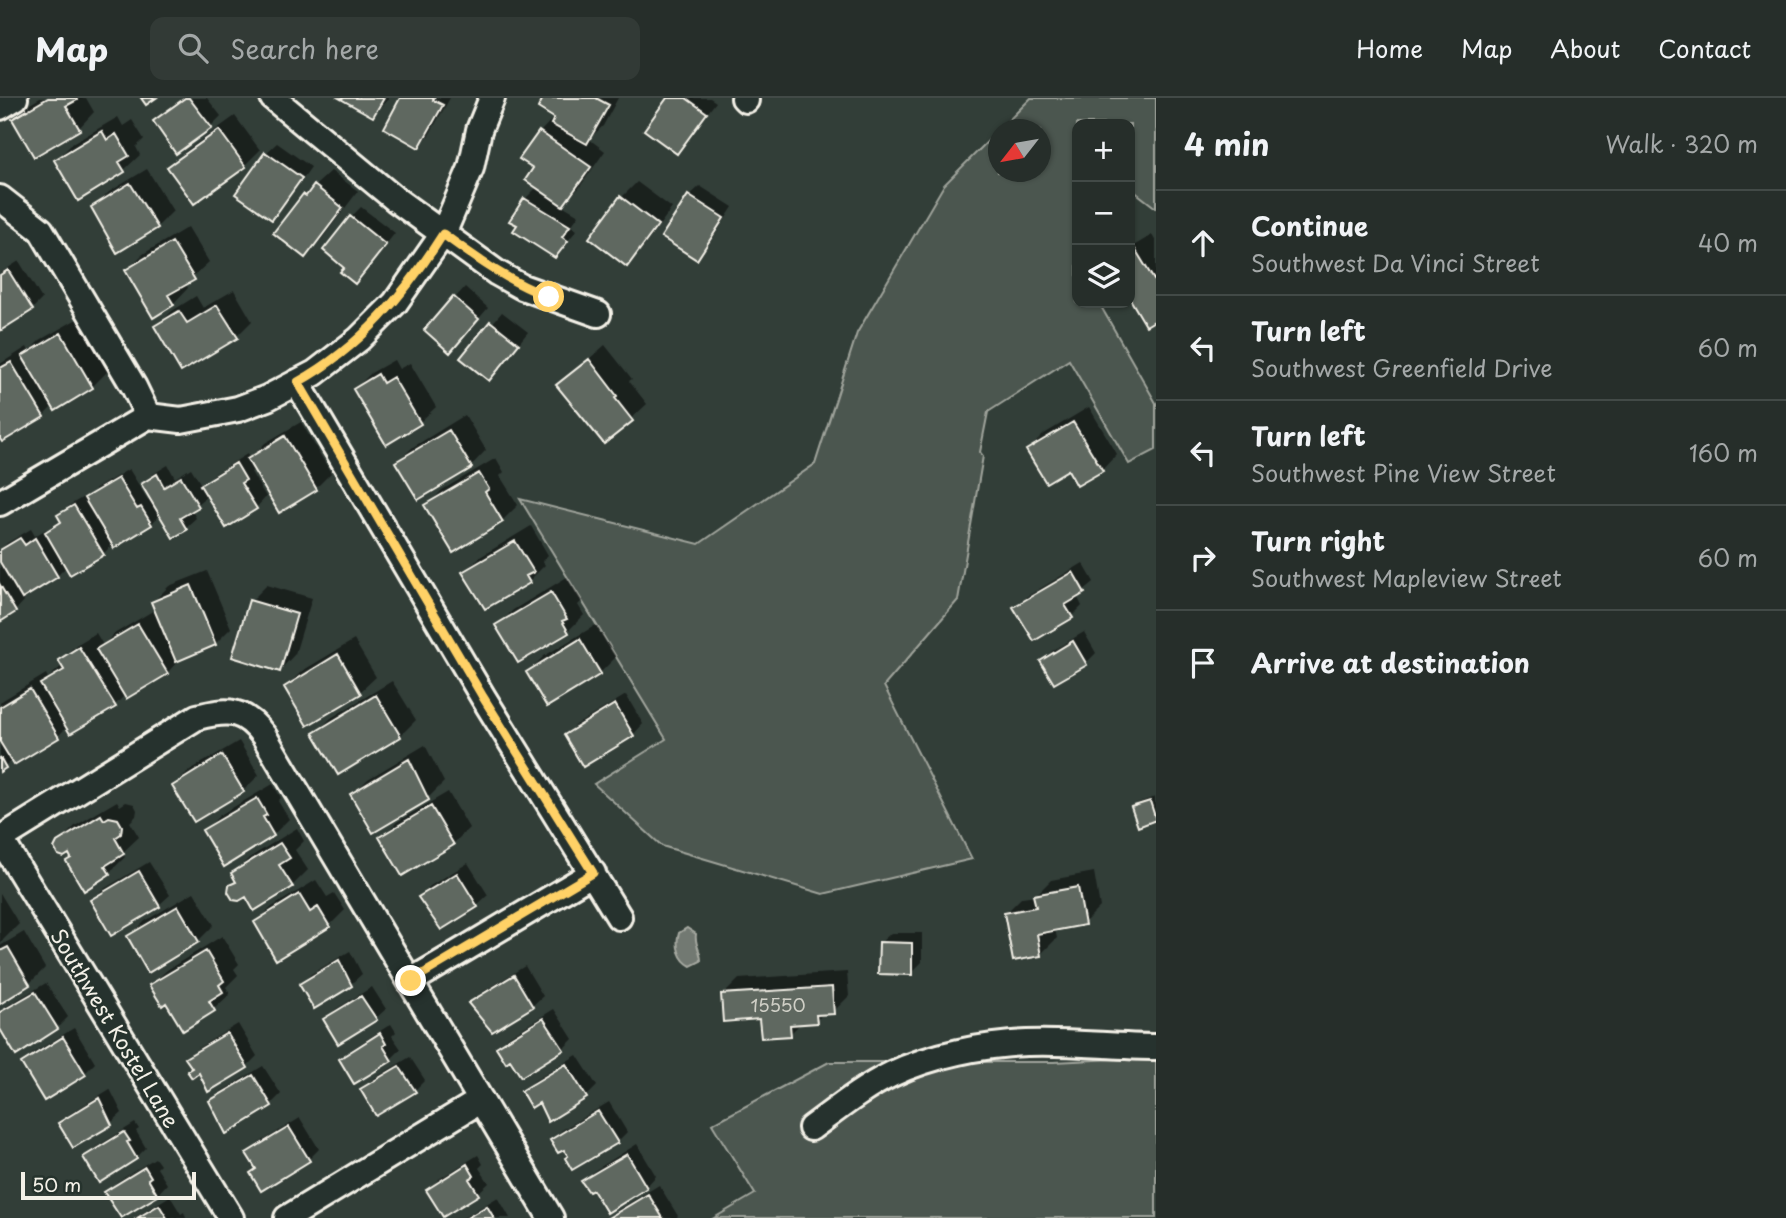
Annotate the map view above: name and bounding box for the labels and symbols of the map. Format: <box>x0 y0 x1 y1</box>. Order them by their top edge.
north arrow <box>988 119 1051 182</box>
route start <box>533 281 564 312</box>
street label: Southwest Kostel Lane <box>44 922 188 1134</box>
route end <box>395 965 426 996</box>
house number: 15550 <box>750 991 806 1018</box>
scale bar <box>21 1169 196 1201</box>

